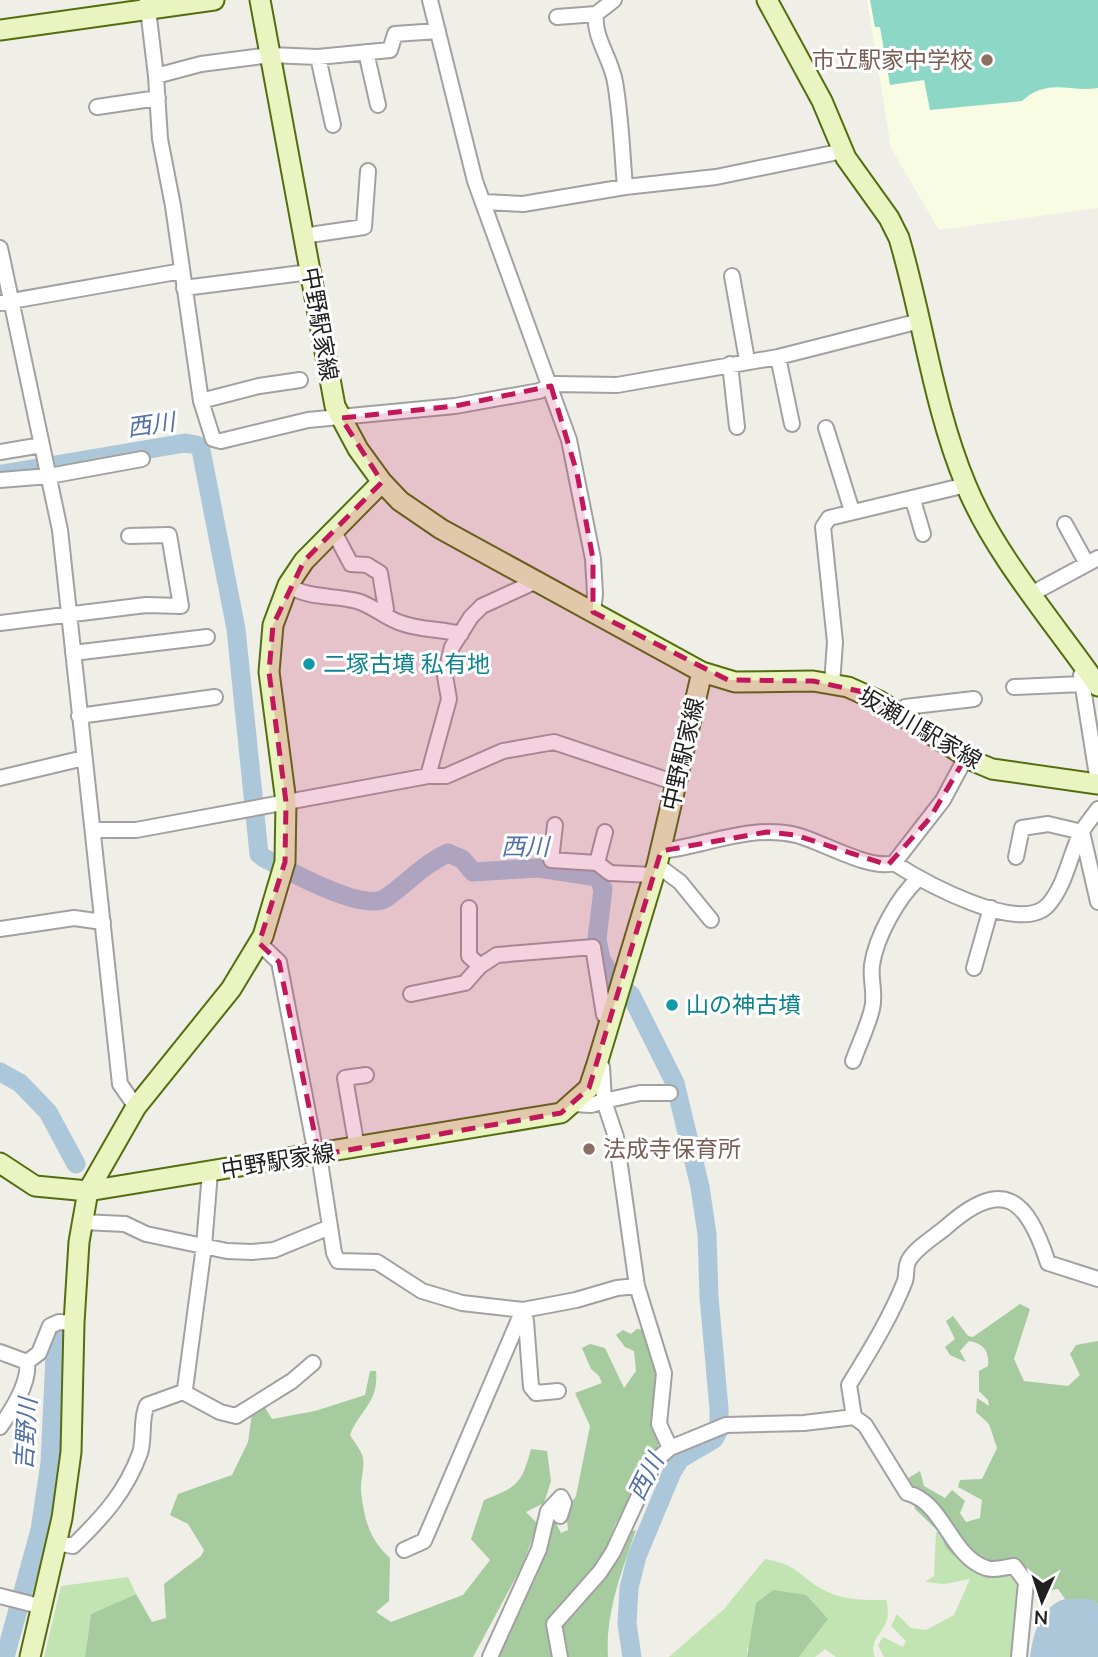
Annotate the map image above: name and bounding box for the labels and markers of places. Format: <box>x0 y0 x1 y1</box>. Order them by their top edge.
place label: 市立駅家中学校 <box>812 45 973 76</box>
marker: 市立駅家中学校 <box>979 52 995 68</box>
place label: 二塚古墳 私有地 <box>323 649 490 680</box>
marker: 二塚古墳 私有地 <box>301 656 317 672</box>
place label: 山の神古墳 <box>686 990 801 1021</box>
marker: 山の神古墳 <box>664 997 680 1013</box>
place label: 法成寺保育所 <box>603 1134 741 1165</box>
marker: 法成寺保育所 <box>581 1141 597 1157</box>

